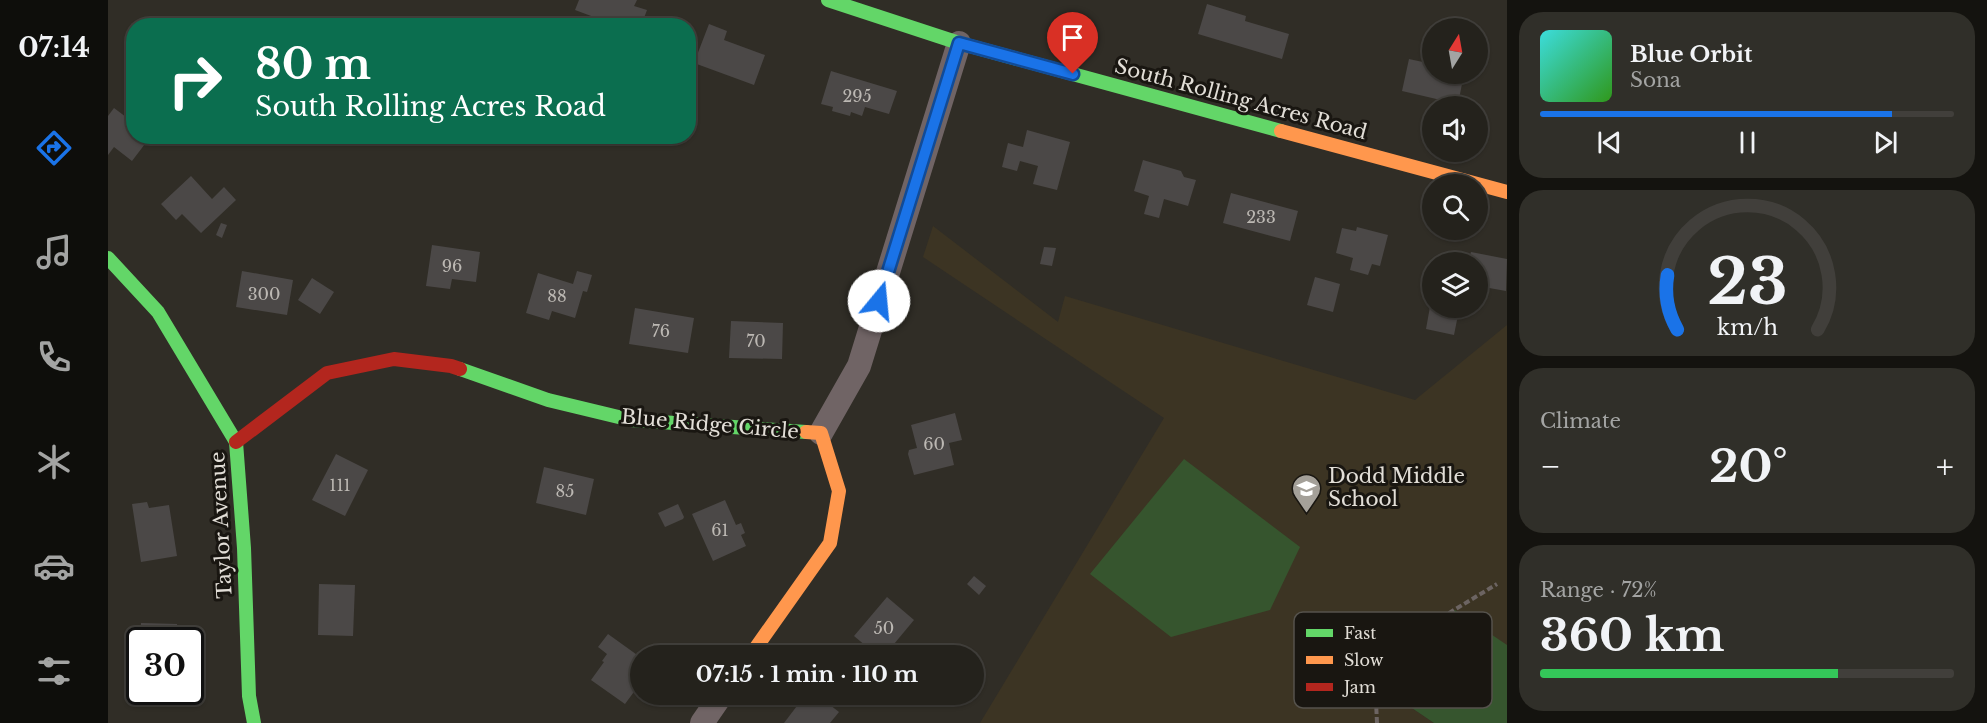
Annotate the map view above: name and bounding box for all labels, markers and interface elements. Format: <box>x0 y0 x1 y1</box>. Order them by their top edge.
pin <box>1047 12 1098 74</box>
north arrow <box>1422 18 1488 84</box>
map controls <box>1422 18 1488 318</box>
icon: arrive <box>1056 21 1089 54</box>
text: 07:14 <box>18 31 90 64</box>
text: 80 m <box>255 38 371 90</box>
text: Blue Orbit <box>1630 41 1752 68</box>
icon: right <box>156 42 234 120</box>
street label: South Rolling Acres Road <box>1112 54 1370 144</box>
text: Sona <box>1630 68 1681 92</box>
house number: 295 <box>842 86 872 106</box>
text: South Rolling Acres Road <box>255 90 606 123</box>
button: sound <box>1422 96 1488 162</box>
icon: previous <box>1593 126 1626 159</box>
icon: pause <box>1731 126 1764 159</box>
icon: next <box>1869 126 1902 159</box>
icon: directions <box>33 127 75 169</box>
button: search <box>1422 174 1488 240</box>
house number: 233 <box>1246 207 1276 227</box>
icon: music <box>33 231 75 273</box>
text: 23 <box>1707 243 1787 321</box>
button: layers <box>1422 252 1488 318</box>
house number: 96 <box>442 256 462 276</box>
position arrow <box>847 269 911 333</box>
house number: 300 <box>248 284 280 304</box>
house number: 88 <box>547 286 567 306</box>
text: km/h <box>1717 314 1778 341</box>
house number: 76 <box>652 321 670 341</box>
house number: 70 <box>746 331 766 351</box>
icon: phone <box>33 336 75 378</box>
street label: Blue Ridge Circle <box>620 404 800 444</box>
text: Climate <box>1540 409 1621 433</box>
house number: 60 <box>923 434 945 454</box>
text: 20° <box>1709 438 1788 494</box>
icon: climate <box>33 441 75 483</box>
text: − <box>1540 446 1561 487</box>
text: + <box>1936 446 1954 487</box>
street label: Taylor Avenue <box>205 451 237 599</box>
place label: Dodd Middle School <box>1328 464 1465 511</box>
school or university icon: Dodd Middle School <box>1291 472 1323 514</box>
house number: 111 <box>329 475 351 495</box>
house number: 85 <box>556 481 574 501</box>
house number: 61 <box>711 520 729 540</box>
icon: car <box>33 545 75 587</box>
text: Range · 72% <box>1540 578 1657 602</box>
text: 360 km <box>1540 607 1725 663</box>
legend <box>1294 612 1492 708</box>
house number: 50 <box>874 618 894 638</box>
text: Fast <box>1344 623 1376 643</box>
speed limit sign: 30 <box>126 627 204 705</box>
icon: filters <box>33 650 75 692</box>
text: Slow <box>1344 650 1384 670</box>
text: 07:15 · 1 min · 110 m <box>696 661 918 688</box>
text: Jam <box>1342 677 1376 697</box>

